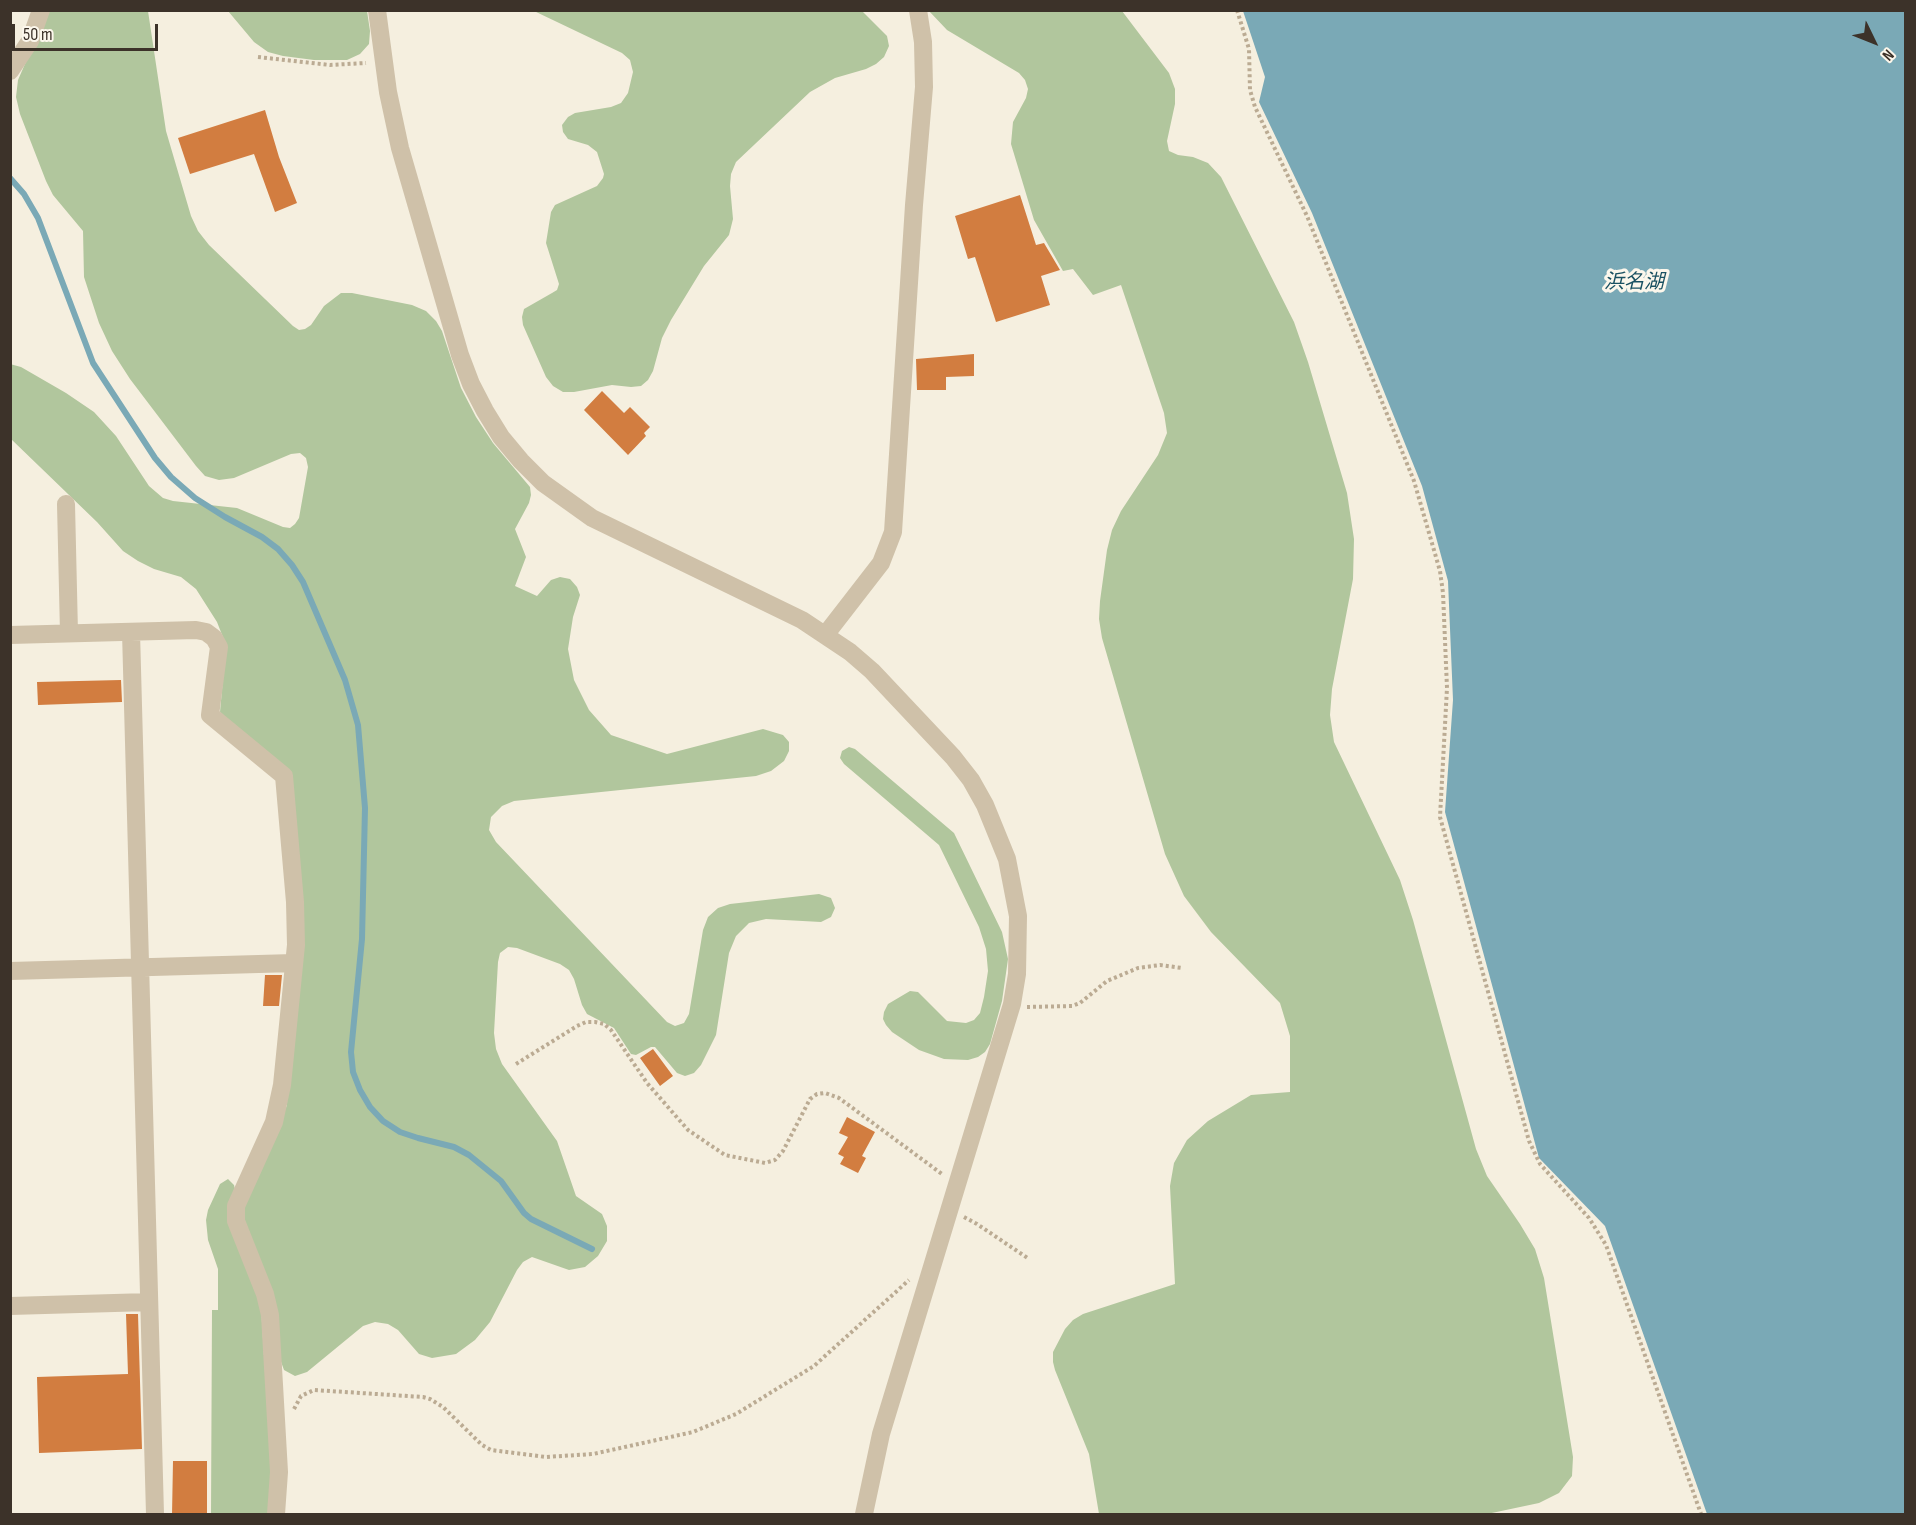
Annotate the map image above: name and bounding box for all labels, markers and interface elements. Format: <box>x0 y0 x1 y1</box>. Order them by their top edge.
scale bar <box>15 12 160 50</box>
north arrow <box>1844 12 1904 72</box>
text: 50 m <box>23 24 53 45</box>
text: N <box>1878 45 1897 64</box>
water label: 浜名湖 <box>1604 271 1664 295</box>

